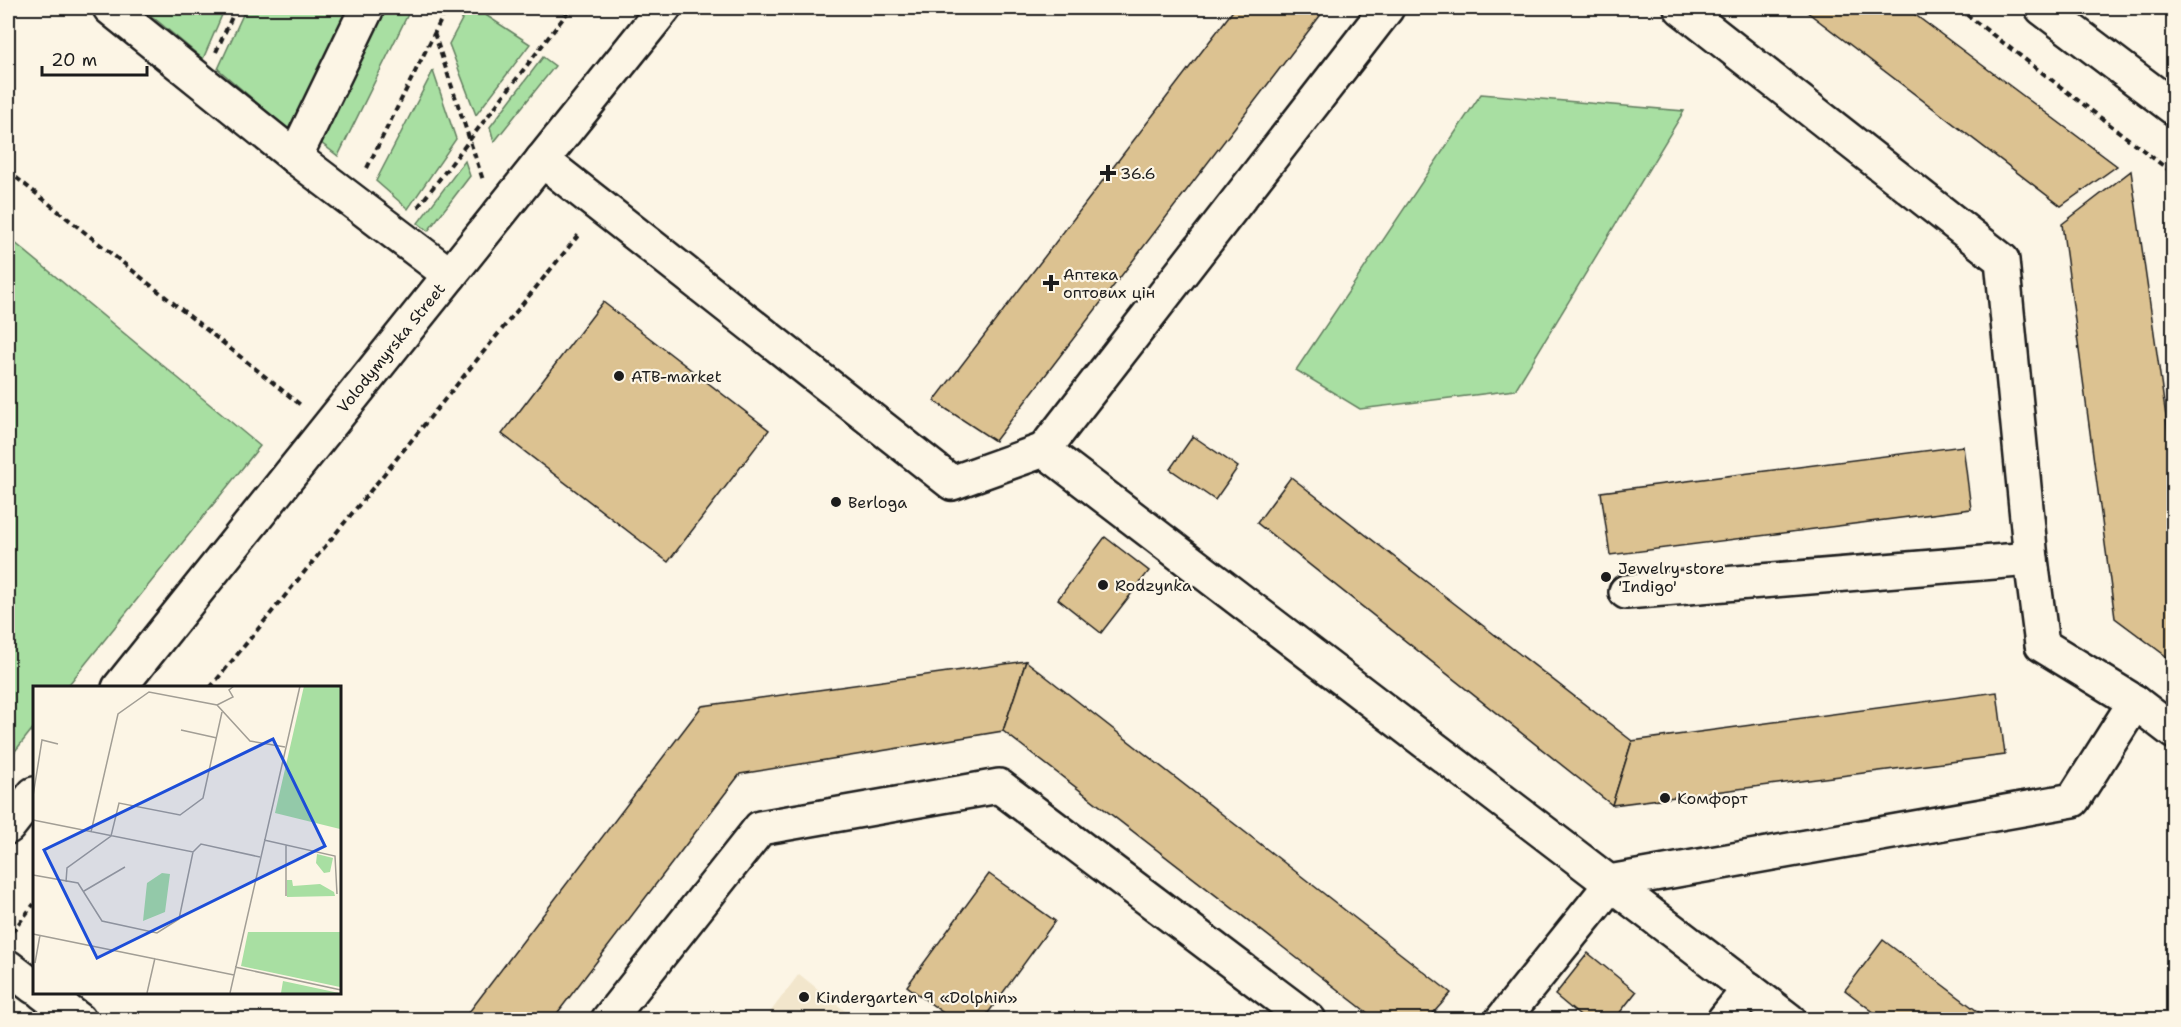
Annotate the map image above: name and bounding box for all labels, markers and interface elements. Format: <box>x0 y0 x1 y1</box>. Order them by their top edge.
scale bar <box>42 39 147 77</box>
text: 20 m <box>51 48 97 72</box>
place label: 36.6 <box>1120 163 1156 184</box>
marker: 36.6 <box>1101 166 1115 180</box>
place label: Аптека оптових цін <box>1063 264 1155 303</box>
marker: Аптека оптових цін <box>1044 276 1058 290</box>
street label: Volodymyrska Street <box>332 279 450 417</box>
place label: ATB-market <box>631 366 722 387</box>
marker: ATB-market <box>612 369 626 383</box>
place label: Berloga <box>848 492 907 513</box>
marker: Berloga <box>829 495 843 509</box>
place label: Jewelry store 'Indigo' <box>1618 558 1725 597</box>
marker: Jewelry store 'Indigo' <box>1599 570 1613 584</box>
place label: Rodzynka <box>1115 575 1192 596</box>
marker: Rodzynka <box>1096 578 1110 592</box>
inset map <box>33 686 340 994</box>
place label: Комфорт <box>1677 788 1748 809</box>
marker: Комфорт <box>1658 791 1672 805</box>
place label: Kindergarten 9 «Dolphin» <box>816 987 1017 1008</box>
marker: Kindergarten 9 «Dolphin» <box>797 990 811 1004</box>

